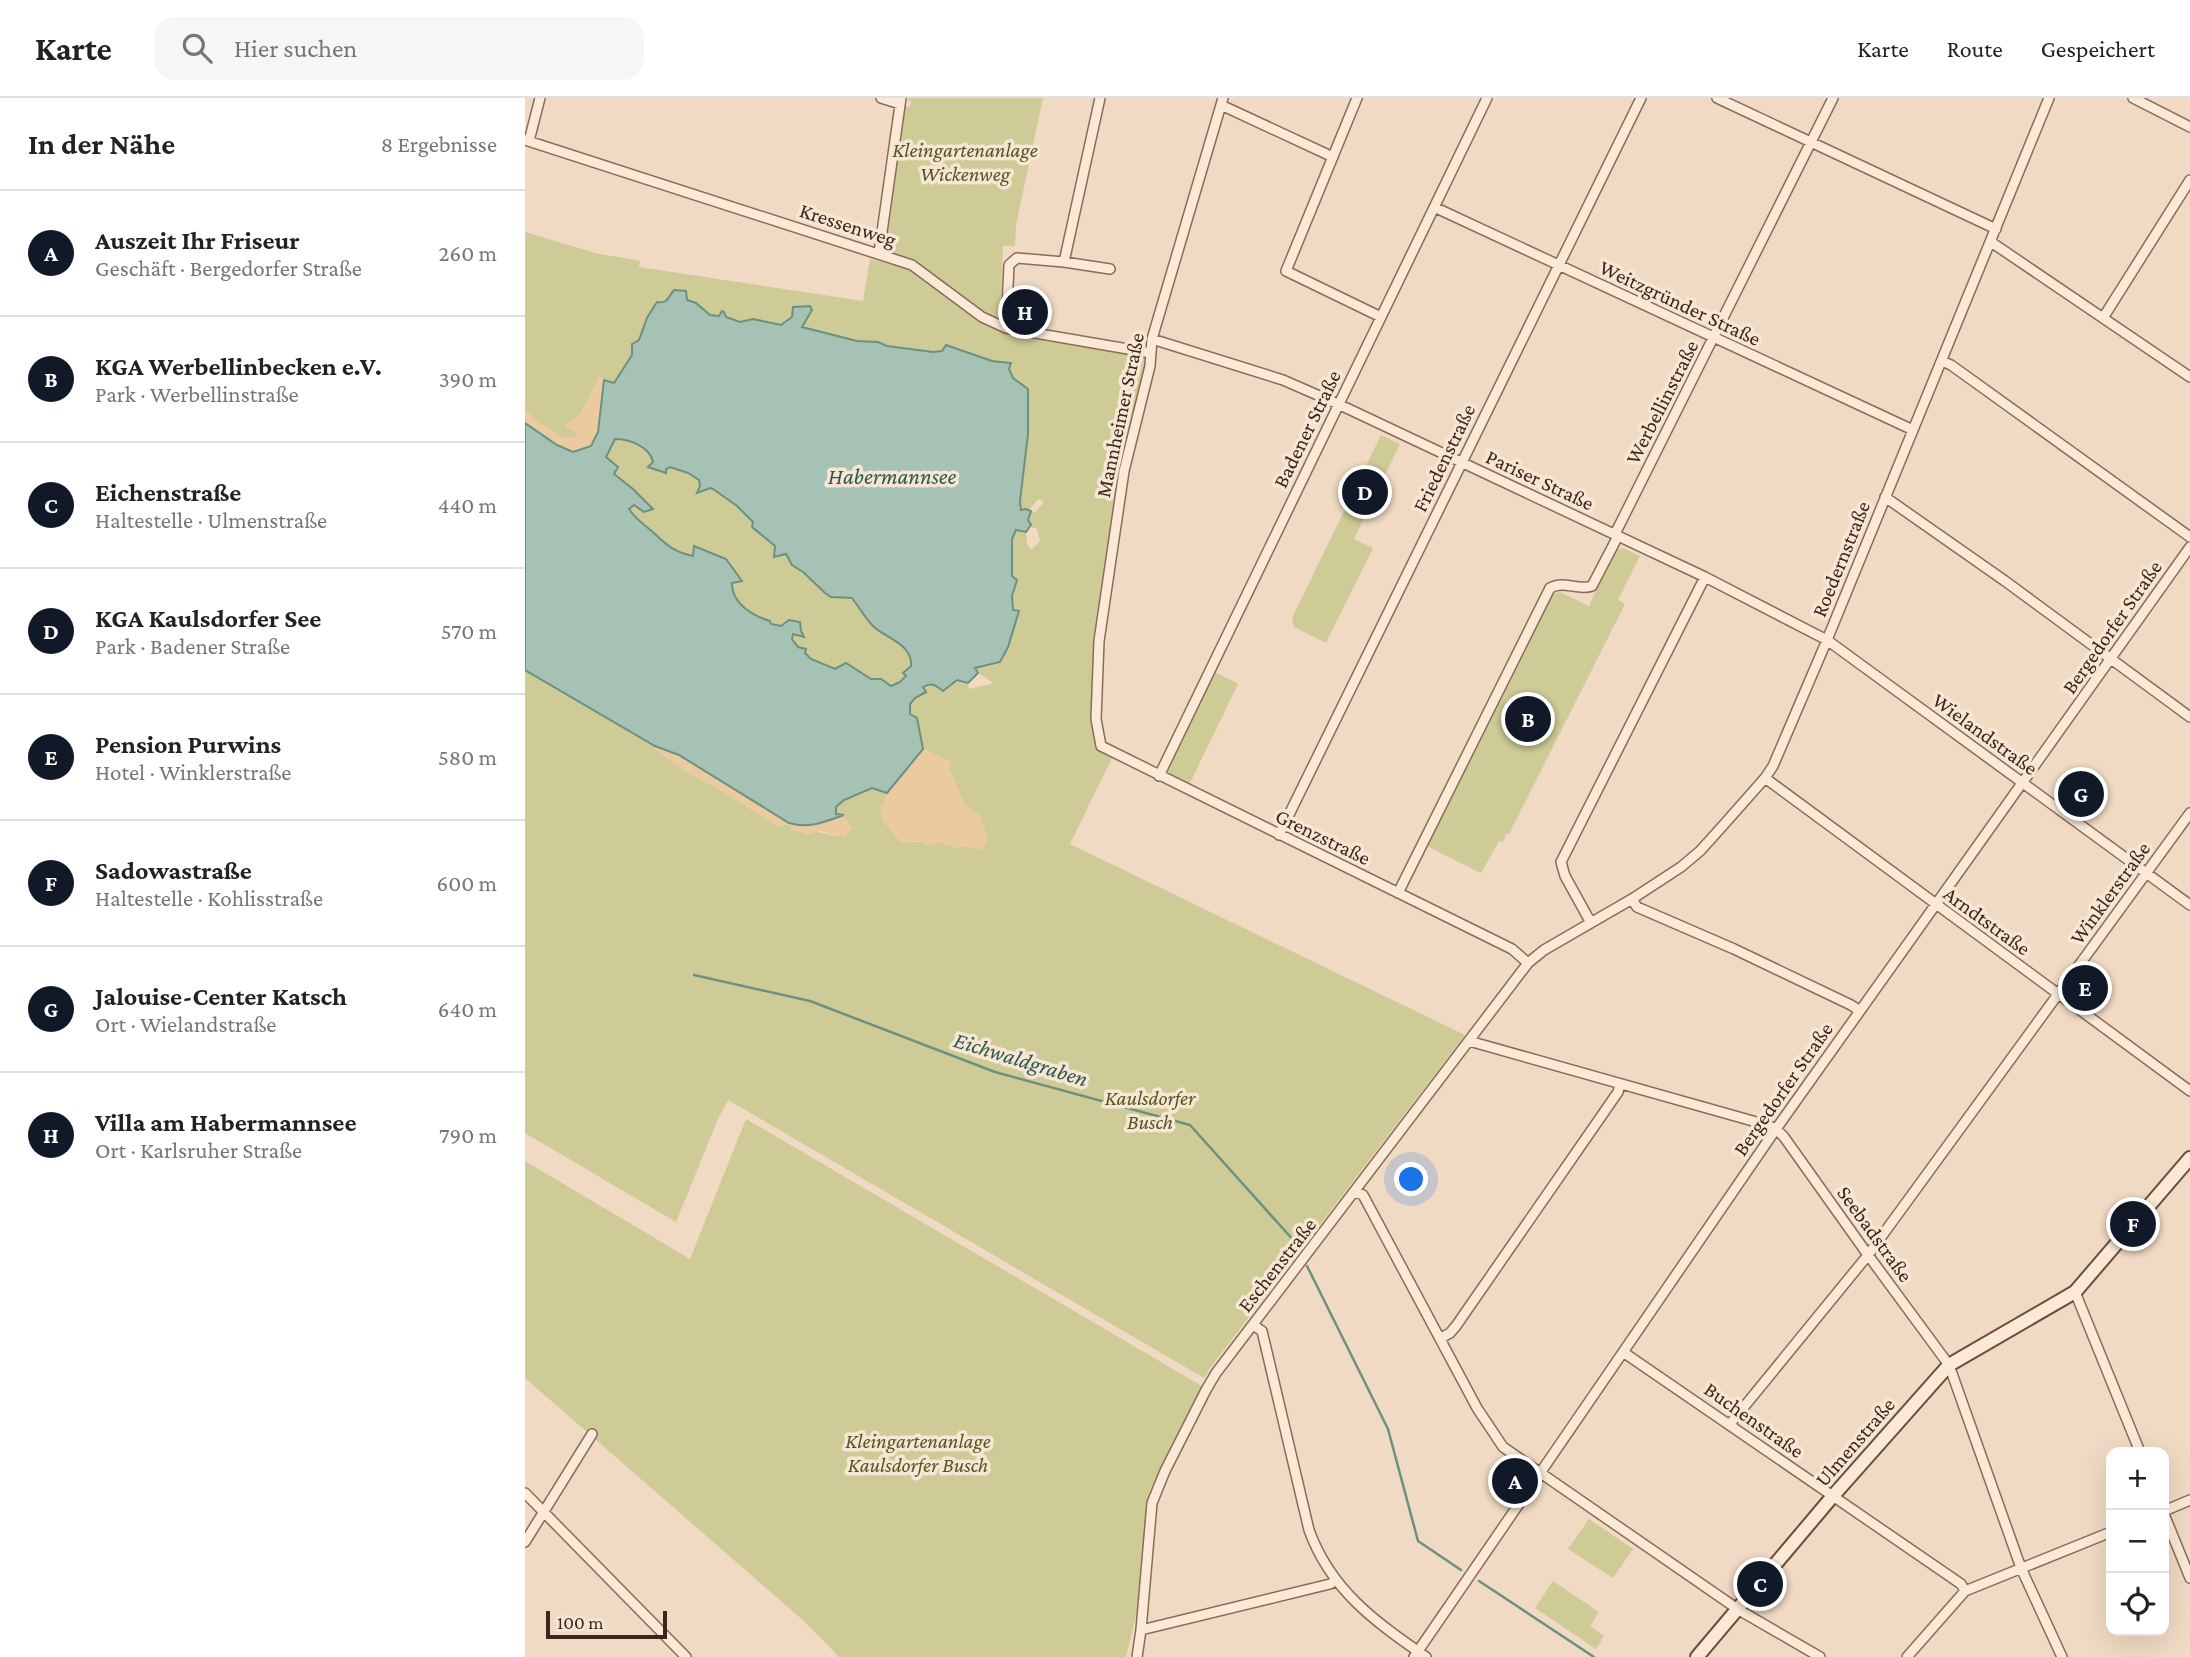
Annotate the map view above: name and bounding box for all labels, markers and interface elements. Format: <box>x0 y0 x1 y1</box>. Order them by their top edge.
search box <box>154 17 644 80</box>
icon: search <box>178 29 216 67</box>
text: Karte <box>35 30 112 67</box>
text: Hier suchen <box>234 34 357 63</box>
text: Karte <box>1857 35 1909 62</box>
text: Route <box>1947 35 2003 62</box>
text: Gespeichert <box>2041 35 2155 62</box>
text: In der Nähe <box>28 127 175 160</box>
text: 8 Ergebnisse <box>381 131 497 157</box>
park label: Kleingartenanlage Wickenweg <box>892 138 1038 186</box>
street label: Kressenweg <box>797 198 899 252</box>
text: Auszeit Ihr Friseur <box>95 226 300 255</box>
text: A <box>44 240 58 266</box>
text: 260 m <box>439 240 497 266</box>
text: Geschäft · Bergedorfer Straße <box>95 255 362 281</box>
street label: Weitzgründer Straße <box>1596 255 1764 351</box>
pin: H <box>1002 286 1048 338</box>
street label: Mannheimer Straße <box>1091 330 1149 500</box>
street label: Werbellinstraße <box>1621 336 1703 468</box>
text: KGA Werbellinbecken e.V. <box>95 352 382 381</box>
text: B <box>44 366 58 392</box>
text: 390 m <box>439 366 497 392</box>
street label: Badener Straße <box>1268 366 1346 492</box>
text: Park · Werbellinstraße <box>95 381 299 407</box>
street label: Friedenstraße <box>1408 400 1480 516</box>
street label: Pariser Straße <box>1482 445 1598 515</box>
water label: Habermannsee <box>828 463 956 489</box>
pin: D <box>1342 466 1388 518</box>
text: Eichenstraße <box>95 478 241 507</box>
text: C <box>44 492 58 518</box>
text: 440 m <box>438 492 497 518</box>
street label: Roedernstraße <box>1807 498 1875 620</box>
text: Haltestelle · Ulmenstraße <box>95 507 327 533</box>
street label: Bergedorfer Straße <box>2057 556 2167 698</box>
text: KGA Kaulsdorfer See <box>95 604 321 633</box>
text: D <box>43 618 59 644</box>
text: 570 m <box>441 618 497 644</box>
text: Park · Badener Straße <box>95 633 290 659</box>
street label: Wielandstraße <box>1928 688 2042 780</box>
pin: B <box>1505 693 1551 745</box>
text: Pension Purwins <box>95 730 281 759</box>
text: E <box>44 744 58 770</box>
text: 580 m <box>438 744 497 770</box>
text: Hotel · Winklerstraße <box>95 759 291 785</box>
pin: G <box>2058 768 2104 820</box>
street label: Grenzstraße <box>1272 804 1374 870</box>
street label: Winklerstraße <box>2065 837 2155 949</box>
text: Sadowastraße <box>95 856 252 885</box>
text: F <box>45 870 57 896</box>
text: 600 m <box>437 870 497 896</box>
street label: Arndtstraße <box>1939 881 2035 961</box>
text: Haltestelle · Kohlisstraße <box>95 885 323 911</box>
pin: E <box>2062 962 2108 1014</box>
text: Jalouise-Center Katsch <box>95 982 347 1011</box>
text: G <box>44 996 58 1022</box>
text: 640 m <box>438 996 497 1022</box>
text: Ort · Wielandstraße <box>95 1011 276 1037</box>
street label: Bergedorfer Straße <box>1728 1018 1838 1160</box>
water label: Eichwaldgraben <box>951 1026 1091 1092</box>
park label: Kaulsdorfer Busch <box>1105 1086 1196 1134</box>
text: Villa am Habermannsee <box>95 1108 356 1137</box>
text: H <box>43 1122 59 1148</box>
text: 790 m <box>439 1122 497 1148</box>
text: Ort · Karlsruher Straße <box>95 1137 302 1163</box>
your location <box>1394 1162 1428 1196</box>
street label: Seebadstraße <box>1832 1181 1918 1287</box>
pin: F <box>2110 1198 2156 1250</box>
street label: Eschenstraße <box>1233 1213 1321 1317</box>
street label: Buchenstraße <box>1700 1377 1808 1463</box>
street label: Ulmenstraße <box>1810 1393 1900 1491</box>
park label: Kleingartenanlage Kaulsdorfer Busch <box>845 1429 991 1477</box>
map controls <box>2106 1447 2169 1636</box>
button: + <box>2106 1447 2169 1510</box>
pin: A <box>1492 1455 1538 1507</box>
button: − <box>2106 1510 2169 1573</box>
pin: C <box>1737 1558 1783 1610</box>
button: locate <box>2106 1573 2169 1636</box>
scale bar <box>546 1608 667 1640</box>
text: 100 m <box>557 1612 604 1633</box>

